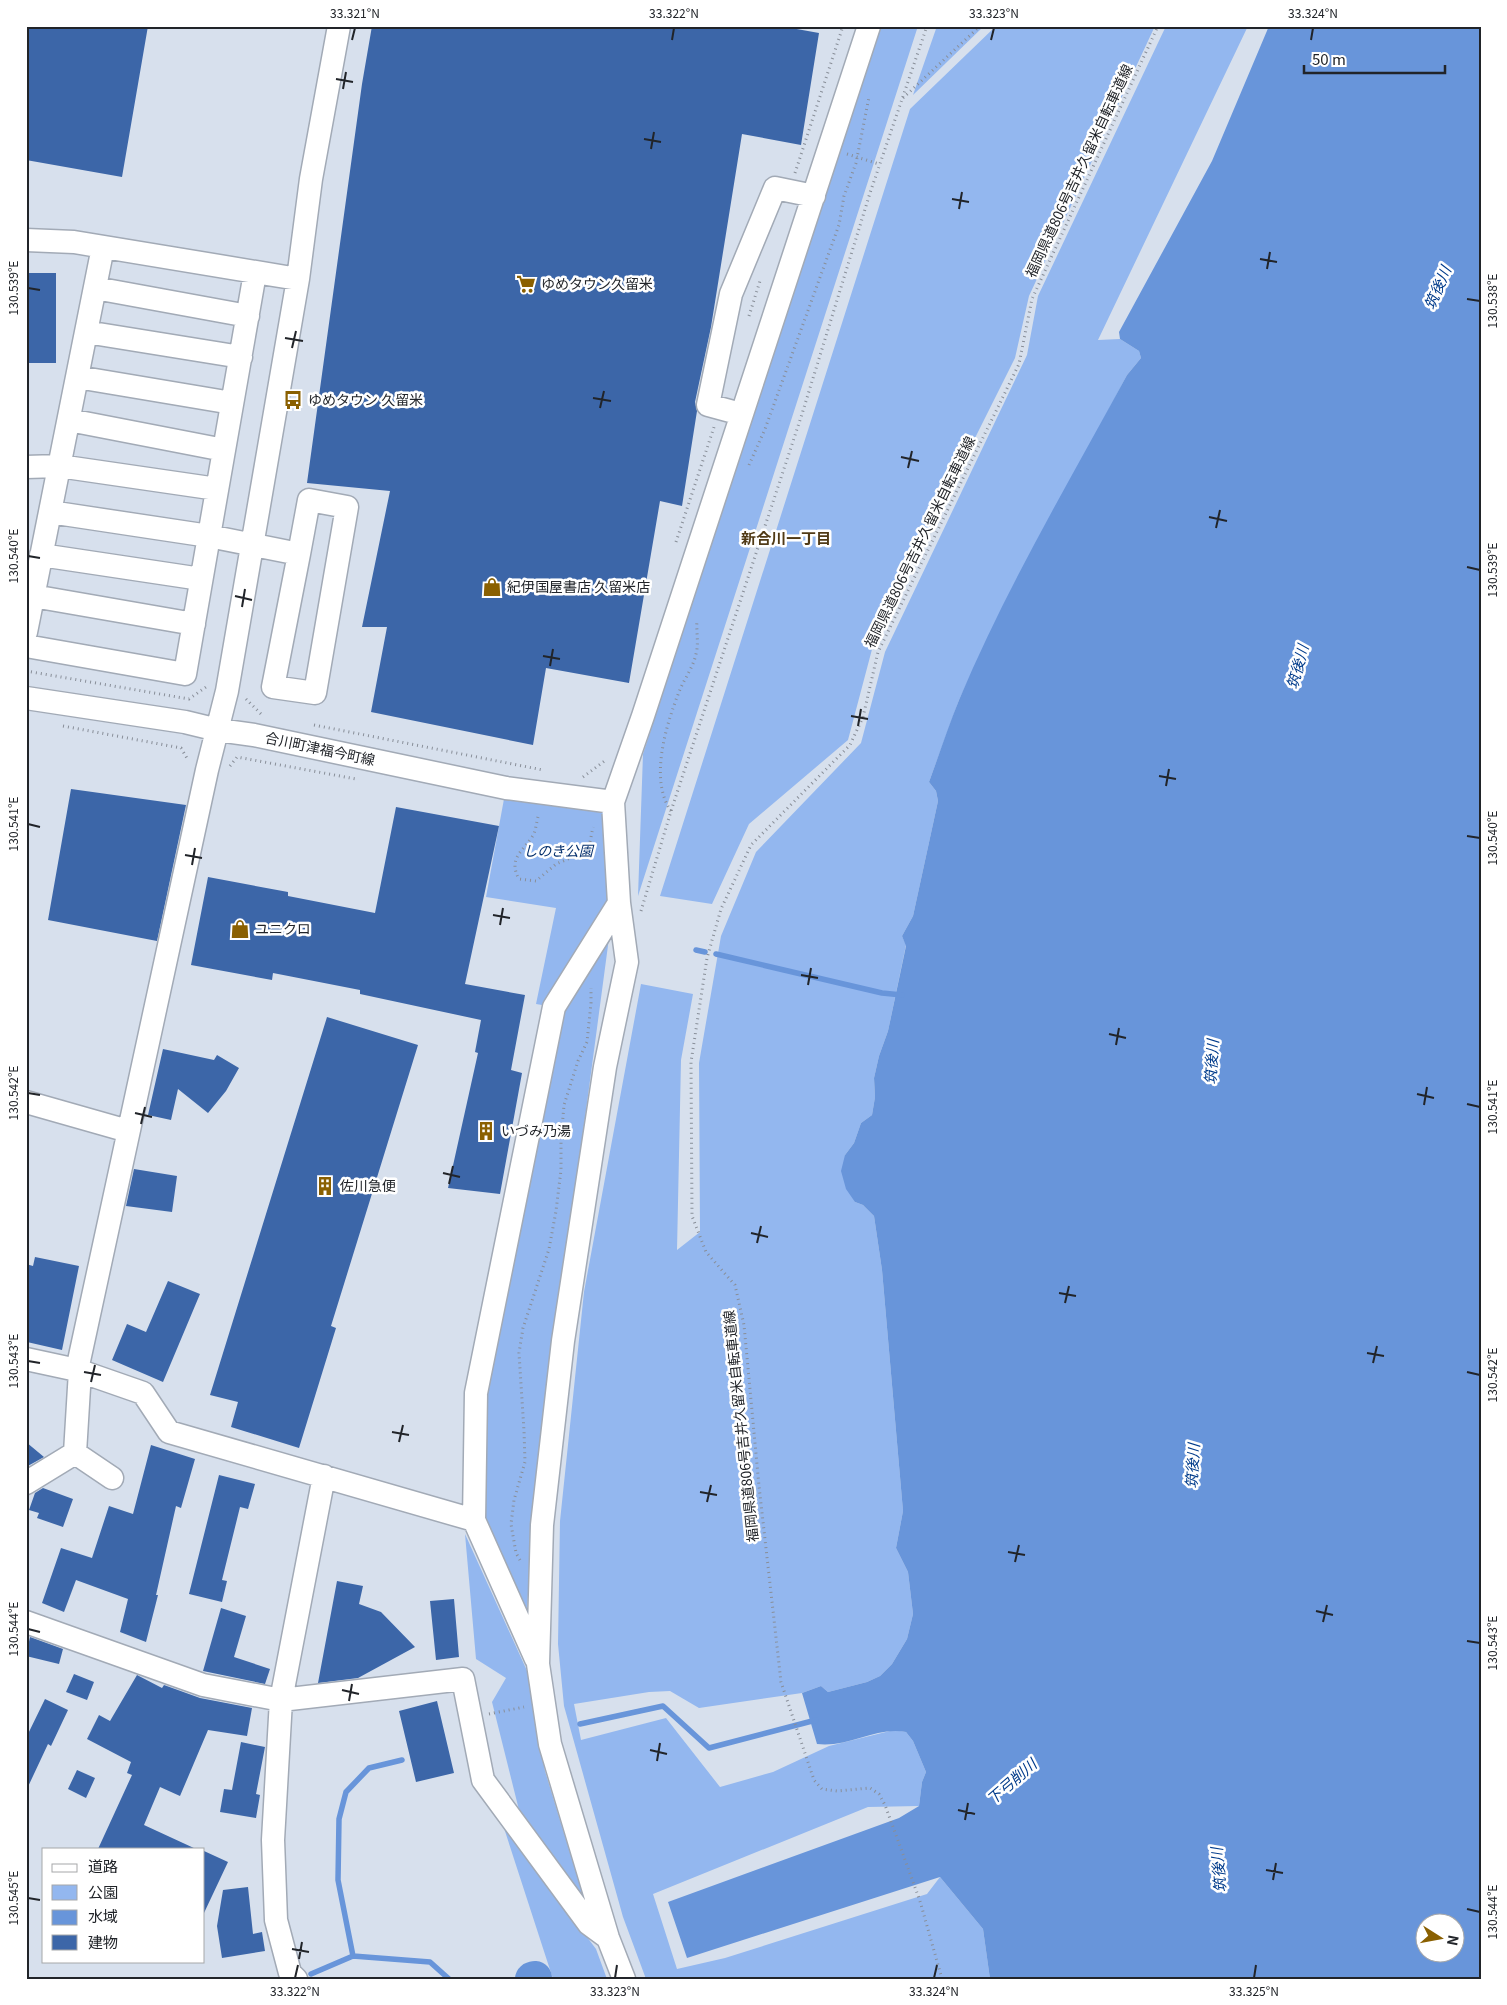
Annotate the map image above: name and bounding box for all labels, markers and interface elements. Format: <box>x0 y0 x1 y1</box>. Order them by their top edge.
text: 33.321°N <box>330 4 380 21</box>
text: 33.322°N <box>649 4 699 21</box>
text: 33.323°N <box>969 4 1019 21</box>
text: 33.324°N <box>1288 4 1338 21</box>
scale bar <box>1304 42 1446 74</box>
text: 50 m <box>1312 48 1346 69</box>
street label: 福岡県道806号吉井久留米自転車道線 <box>1020 61 1136 281</box>
text: 130.539°E <box>4 261 21 315</box>
water label: 筑後川 <box>1418 261 1456 312</box>
supermarket icon: ゆめタウン久留米 <box>515 273 537 295</box>
place label: ゆめタウン久留米 <box>541 273 653 293</box>
text: 130.538°E <box>1483 274 1500 328</box>
bus stop icon: ゆめタウン 久留米 <box>282 389 304 411</box>
place label: ゆめタウン 久留米 <box>308 389 423 409</box>
street label: 福岡県道806号吉井久留米自転車道線 <box>859 432 979 651</box>
district label: 新合川一丁目 <box>741 527 831 548</box>
text: 130.540°E <box>4 529 21 583</box>
text: 130.539°E <box>1483 543 1500 597</box>
shop icon: 紀伊国屋書店 久留米店 <box>481 576 503 598</box>
place label: 紀伊国屋書店 久留米店 <box>507 576 650 596</box>
water label: 筑後川 <box>1281 640 1313 691</box>
street label: 合川町津福今町線 <box>263 727 377 769</box>
text: 130.541°E <box>4 797 21 851</box>
text: 130.540°E <box>1483 811 1500 865</box>
park label: しのき公園 <box>523 840 595 860</box>
shop icon: ユニクロ <box>229 918 251 940</box>
place label: ユニクロ <box>255 918 311 938</box>
water label: 筑後川 <box>1199 1037 1222 1085</box>
text: 130.542°E <box>4 1066 21 1120</box>
text: 130.541°E <box>1483 1080 1500 1134</box>
building icon: いづみ乃湯 <box>475 1120 497 1142</box>
place label: いづみ乃湯 <box>501 1120 571 1140</box>
building icon: 佐川急便 <box>314 1175 336 1197</box>
place label: 佐川急便 <box>340 1175 396 1195</box>
street label: 福岡県道806号吉井久留米自転車道線 <box>718 1309 762 1543</box>
text: 130.543°E <box>4 1334 21 1388</box>
text: 130.542°E <box>1483 1348 1500 1402</box>
water label: 筑後川 <box>1180 1441 1203 1489</box>
text: 130.544°E <box>4 1602 21 1656</box>
text: 130.543°E <box>1483 1616 1500 1670</box>
water label: 下弓削川 <box>981 1752 1042 1808</box>
water label: 筑後川 <box>1205 1845 1230 1893</box>
legend <box>42 1848 205 1962</box>
text: 道路 <box>88 1855 118 1876</box>
text: 130.545°E <box>4 1871 21 1925</box>
text: 公園 <box>88 1881 118 1902</box>
text: 130.544°E <box>1483 1885 1500 1939</box>
text: 水域 <box>88 1905 118 1926</box>
north arrow <box>1414 1912 1464 1962</box>
text: 建物 <box>88 1931 118 1952</box>
text: N <box>1443 1934 1465 1948</box>
text: 33.322°N <box>270 1982 320 1999</box>
text: 33.323°N <box>590 1982 640 1999</box>
text: 33.324°N <box>909 1982 959 1999</box>
text: 33.325°N <box>1229 1982 1279 1999</box>

